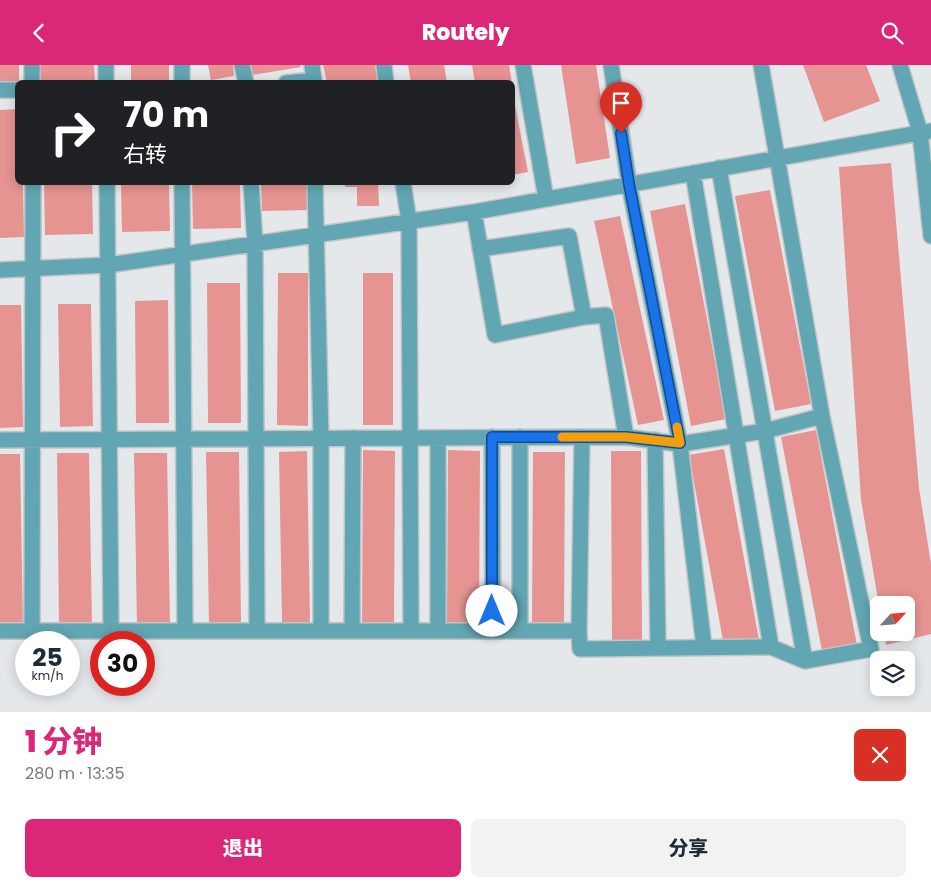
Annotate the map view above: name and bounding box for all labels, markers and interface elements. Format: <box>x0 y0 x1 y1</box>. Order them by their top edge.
text: Routely <box>422 17 509 48</box>
icon: back <box>25 19 53 47</box>
icon: search <box>878 19 906 47</box>
pin <box>600 82 642 133</box>
icon: arrive <box>607 89 635 117</box>
text: 70 m <box>123 90 209 139</box>
icon: right <box>40 100 105 165</box>
text: 右转 <box>123 139 167 170</box>
position arrow <box>465 584 517 636</box>
north arrow <box>870 596 915 641</box>
map controls <box>870 596 915 696</box>
speed limit sign: 30 <box>90 631 155 696</box>
text: 25 <box>32 640 63 675</box>
button: layers <box>870 651 915 696</box>
text: km/h <box>32 667 63 684</box>
text: 1 分钟 <box>25 720 102 763</box>
button: close <box>854 729 906 781</box>
text: 280 m · 13:35 <box>25 762 124 785</box>
button: 退出 <box>25 819 461 877</box>
button: 分享 <box>471 819 906 877</box>

